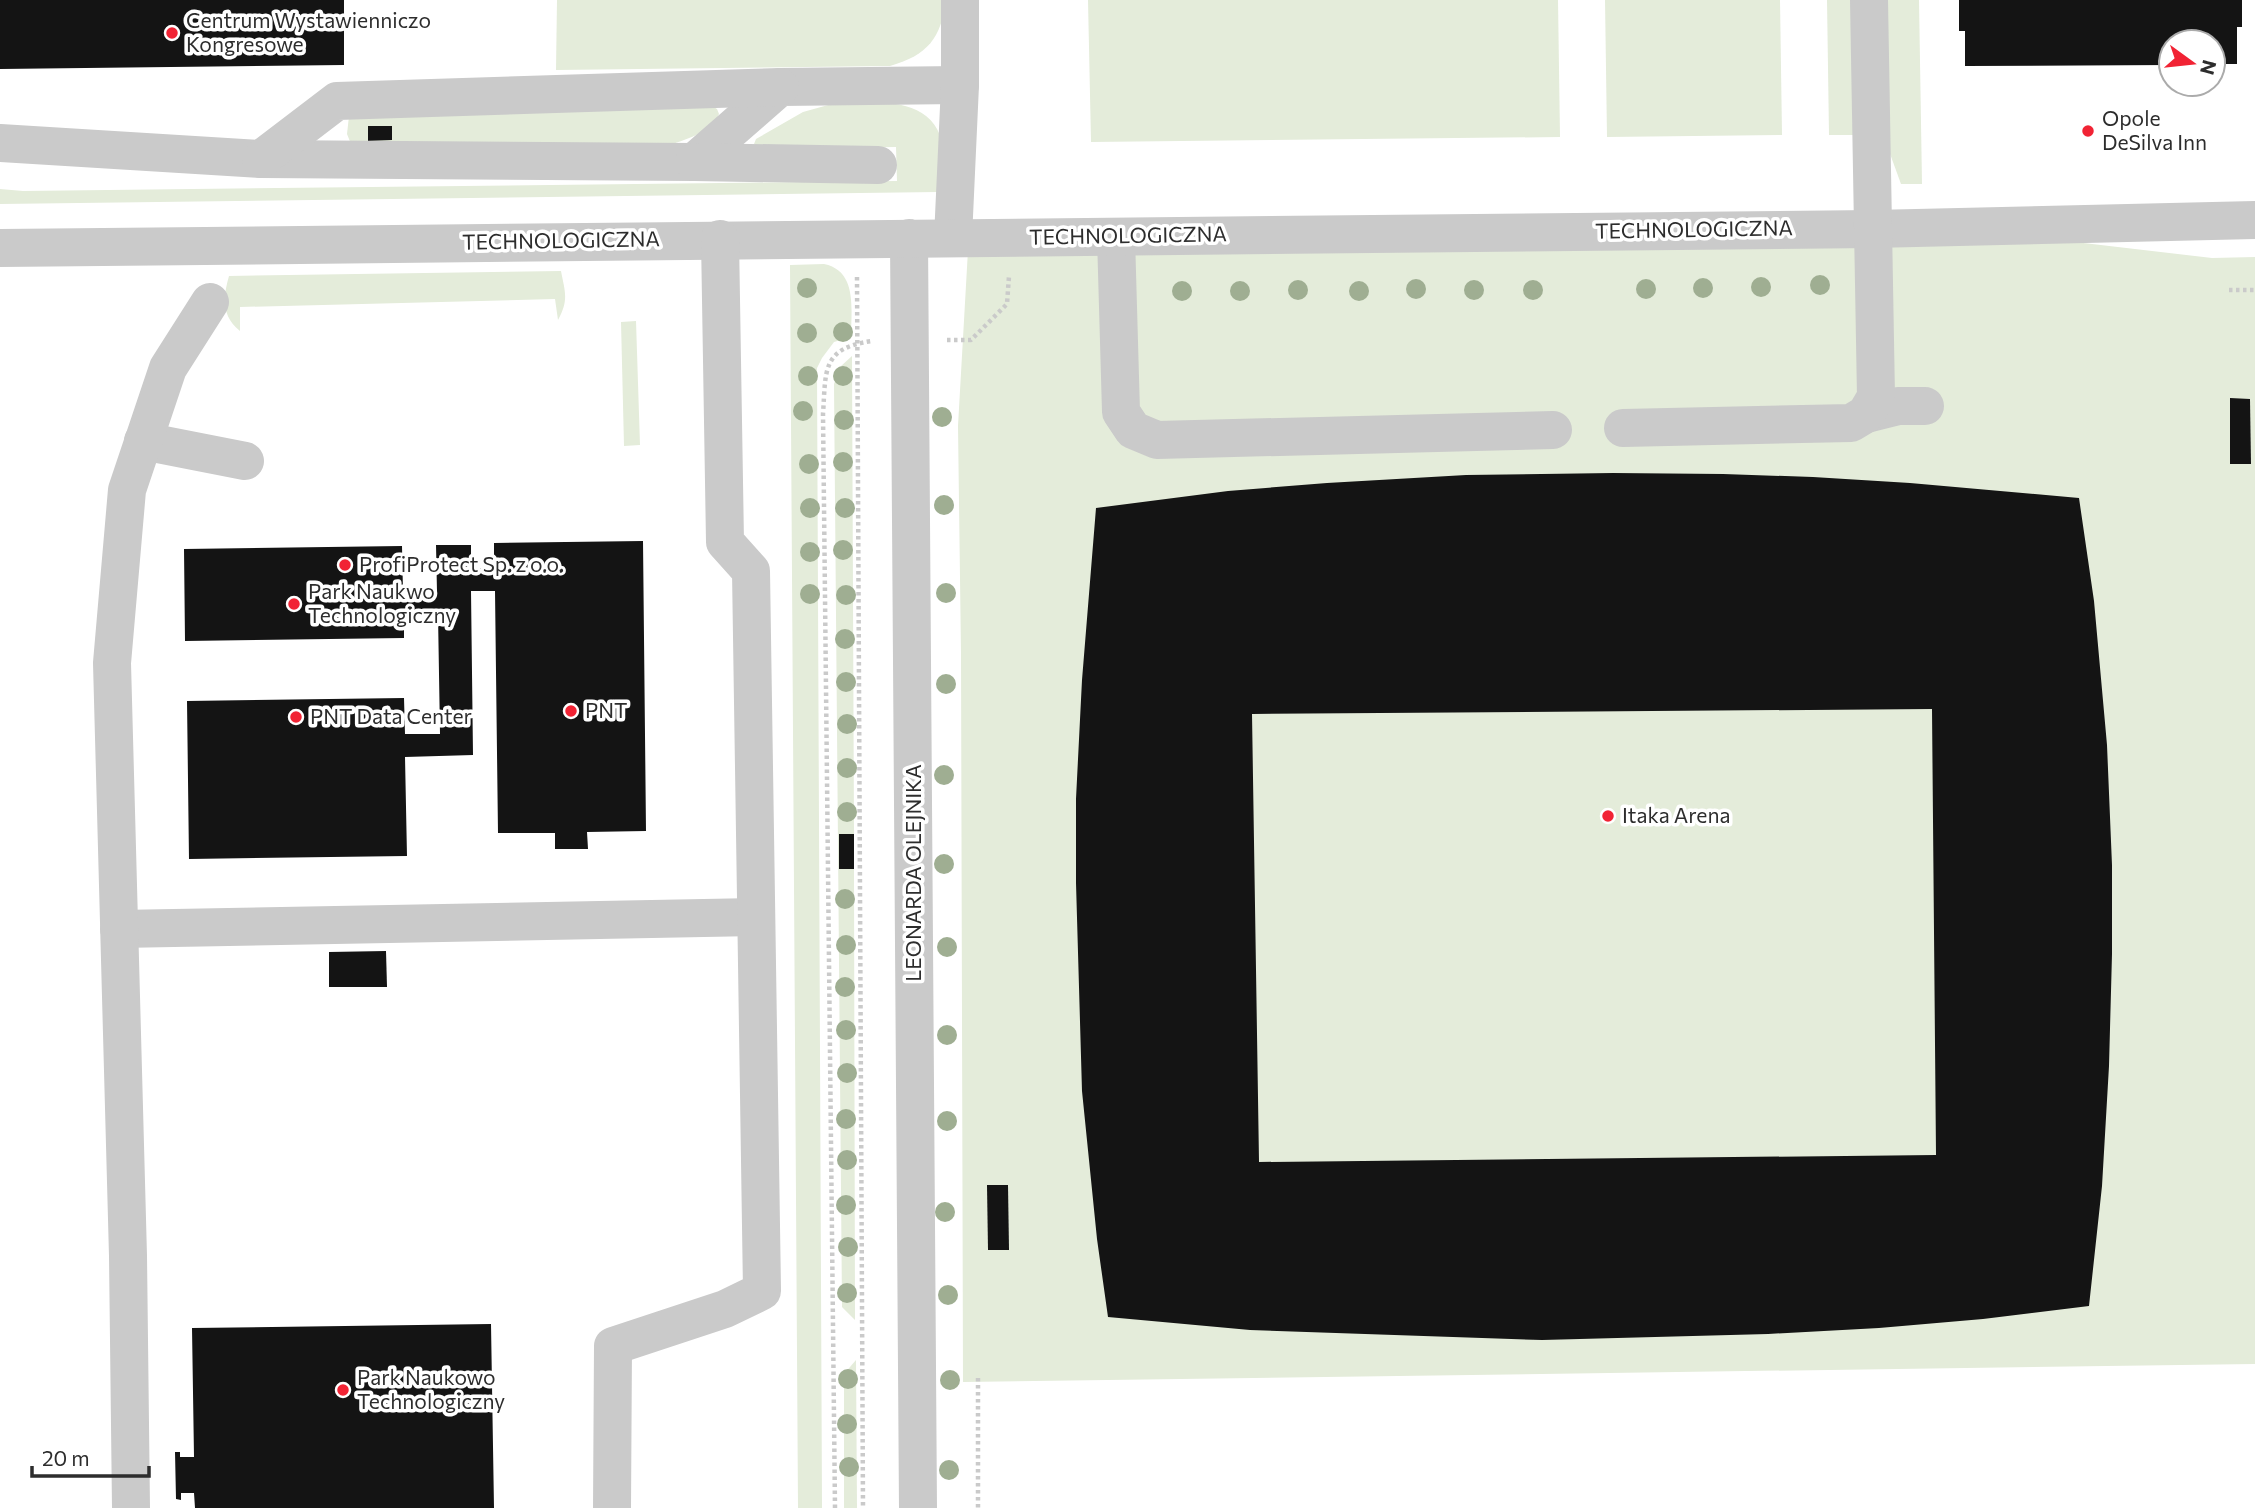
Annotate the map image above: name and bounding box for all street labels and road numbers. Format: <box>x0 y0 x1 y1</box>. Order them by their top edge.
street label: TECHNOLOGICZNA <box>1595 214 1793 243</box>
street label: TECHNOLOGICZNA <box>1029 220 1227 249</box>
street label: TECHNOLOGICZNA <box>462 225 660 254</box>
street label: LEONARDA OLEJNIKA <box>900 764 925 982</box>

